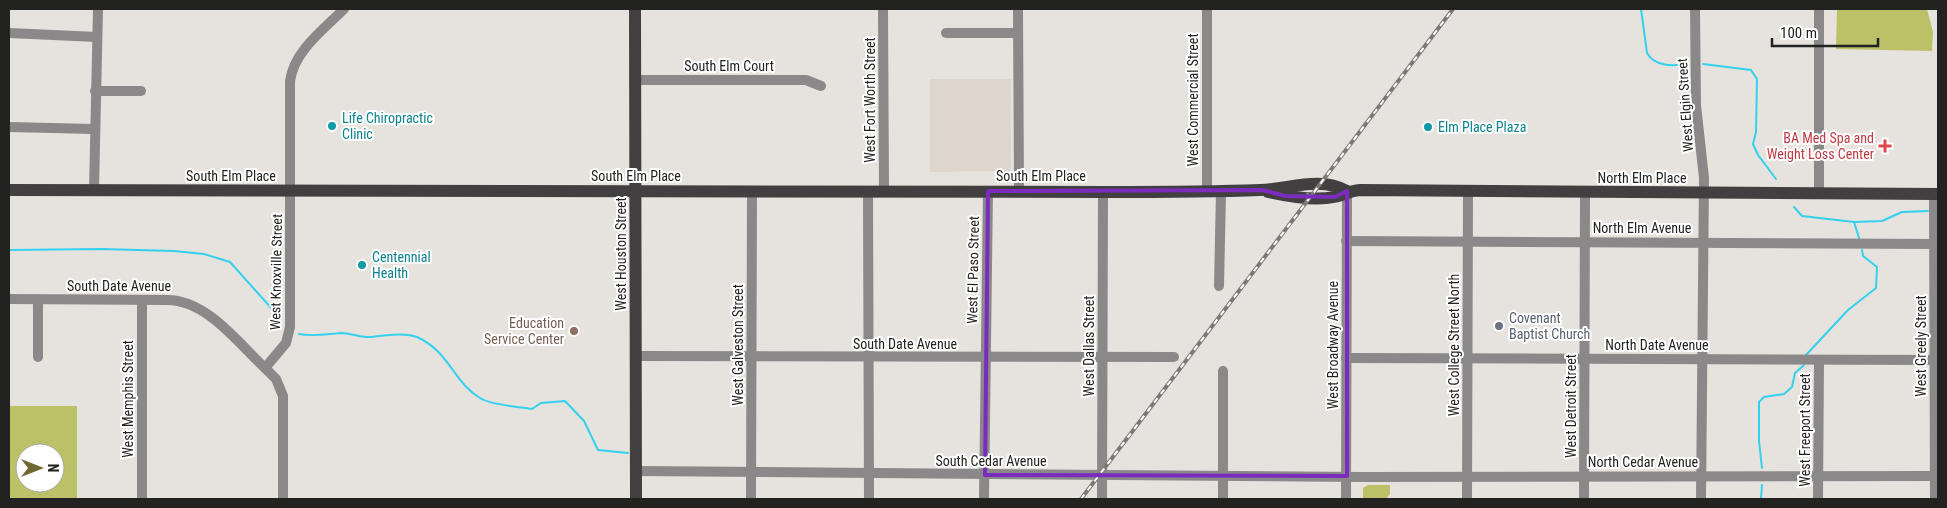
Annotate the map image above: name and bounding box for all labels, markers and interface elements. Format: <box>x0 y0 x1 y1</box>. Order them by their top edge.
scale bar <box>1772 15 1878 47</box>
text: 100 m <box>1780 24 1817 42</box>
street label: West Commercial Street <box>1185 33 1201 167</box>
street label: West Fort Worth Street <box>862 37 878 163</box>
street label: South Elm Court <box>684 58 774 74</box>
street label: West Elgin Street <box>1674 58 1696 152</box>
place label: Life Chiropractic Clinic <box>342 110 433 142</box>
place label: Elm Place Plaza <box>1438 119 1526 135</box>
marker: Life Chiropractic Clinic <box>326 120 338 132</box>
marker: Elm Place Plaza <box>1422 121 1434 133</box>
place label: BA Med Spa and Weight Loss Center <box>1767 130 1874 162</box>
marker: BA Med Spa and Weight Loss Center <box>1878 139 1892 153</box>
street label: South Elm Place <box>186 168 276 184</box>
street label: South Elm Place <box>591 168 681 184</box>
street label: South Elm Place <box>996 168 1086 184</box>
street label: North Elm Place <box>1597 170 1687 186</box>
one-way arrow <box>1297 193 1313 201</box>
street label: West Houston Street <box>613 197 629 311</box>
street label: West Knoxville Street <box>267 214 285 330</box>
street label: West El Paso Street <box>964 216 982 324</box>
street label: North Elm Avenue <box>1593 220 1692 236</box>
place label: Centennial Health <box>372 249 431 281</box>
marker: Centennial Health <box>356 259 368 271</box>
street label: West College Street North <box>1446 274 1462 416</box>
street label: South Date Avenue <box>67 278 171 294</box>
street label: West Broadway Avenue <box>1325 280 1341 409</box>
street label: West Galveston Street <box>730 284 746 406</box>
street label: West Greely Street <box>1913 295 1929 397</box>
street label: West Dallas Street <box>1081 296 1097 397</box>
place label: Covenant Baptist Church <box>1509 310 1590 342</box>
place label: Education Service Center <box>484 315 564 347</box>
marker: Covenant Baptist Church <box>1493 320 1505 332</box>
marker: Education Service Center <box>568 325 580 337</box>
street label: South Date Avenue <box>853 336 957 352</box>
street label: North Date Avenue <box>1605 337 1709 353</box>
street label: West Memphis Street <box>120 340 136 458</box>
street label: West Detroit Street <box>1563 354 1579 458</box>
street label: West Freeport Street <box>1797 373 1813 487</box>
north arrow <box>15 443 65 493</box>
street label: South Cedar Avenue <box>935 453 1047 469</box>
street label: North Cedar Avenue <box>1588 454 1699 470</box>
text: N <box>45 464 61 472</box>

